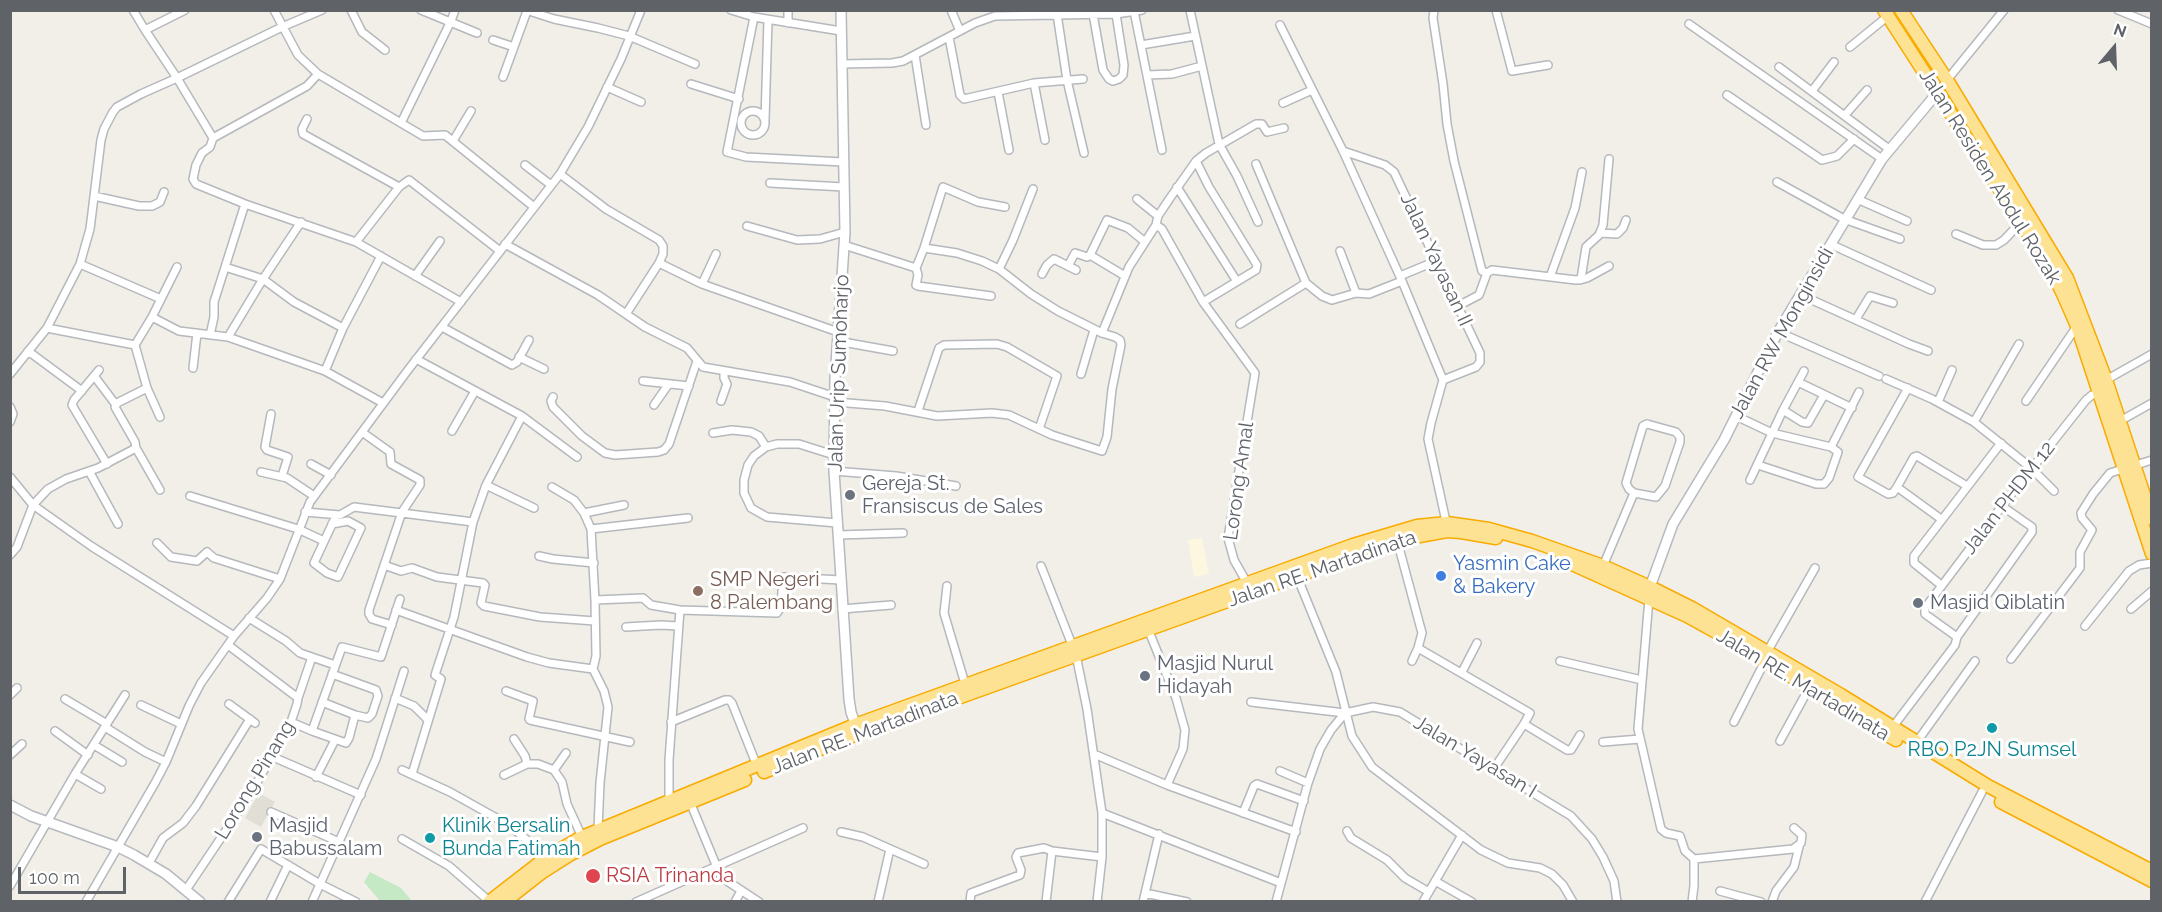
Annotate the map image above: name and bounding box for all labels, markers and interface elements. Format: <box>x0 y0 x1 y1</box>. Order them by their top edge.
north arrow <box>2084 18 2144 78</box>
text: N <box>2111 20 2129 41</box>
street label: Jalan Residen Abdul Rozak <box>1914 65 2066 289</box>
street label: Jalan Yayasan II <box>1395 190 1477 330</box>
street label: Jalan RW Monginsidi <box>1725 243 1839 423</box>
street label: Jalan Urip Sumoharjo <box>824 274 854 472</box>
street label: Lorong Amal <box>1219 420 1259 542</box>
street label: Jalan PHDM 12 <box>1958 437 2060 559</box>
place label: Gereja St. Fransiscus de Sales <box>862 472 1043 519</box>
marker: Gereja St. Fransiscus de Sales <box>843 488 857 502</box>
street label: Jalan RE. Martadinata <box>1225 526 1419 612</box>
place label: Yasmin Cake & Bakery <box>1453 552 1571 599</box>
place label: SMP Negeri 8 Palembang <box>710 568 833 615</box>
marker: Yasmin Cake & Bakery <box>1434 569 1448 583</box>
marker: SMP Negeri 8 Palembang <box>691 584 705 598</box>
place label: Masjid Qiblatin <box>1930 591 2065 615</box>
marker: Masjid Qiblatin <box>1911 596 1925 610</box>
street label: Jalan RE. Martadinata <box>1712 624 1894 746</box>
place label: Masjid Nurul Hidayah <box>1157 652 1273 699</box>
marker: Masjid Nurul Hidayah <box>1138 669 1152 683</box>
street label: Jalan RE. Martadinata <box>769 686 961 780</box>
street label: Jalan Yayasan I <box>1409 711 1541 803</box>
street label: Lorong Pinang <box>210 716 300 844</box>
marker: RBO P2JN Sumsel <box>1985 721 1999 735</box>
place label: RBO P2JN Sumsel <box>1908 738 2076 762</box>
place label: Masjid Babussalam <box>269 814 382 861</box>
place label: Klinik Bersalin Bunda Fatimah <box>442 814 581 861</box>
marker: Masjid Babussalam <box>250 830 264 844</box>
marker: Klinik Bersalin Bunda Fatimah <box>423 831 437 845</box>
scale bar <box>21 855 129 893</box>
place label: RSIA Trinanda <box>606 864 734 888</box>
text: 100 m <box>29 867 80 888</box>
marker: RSIA Trinanda <box>584 867 602 885</box>

